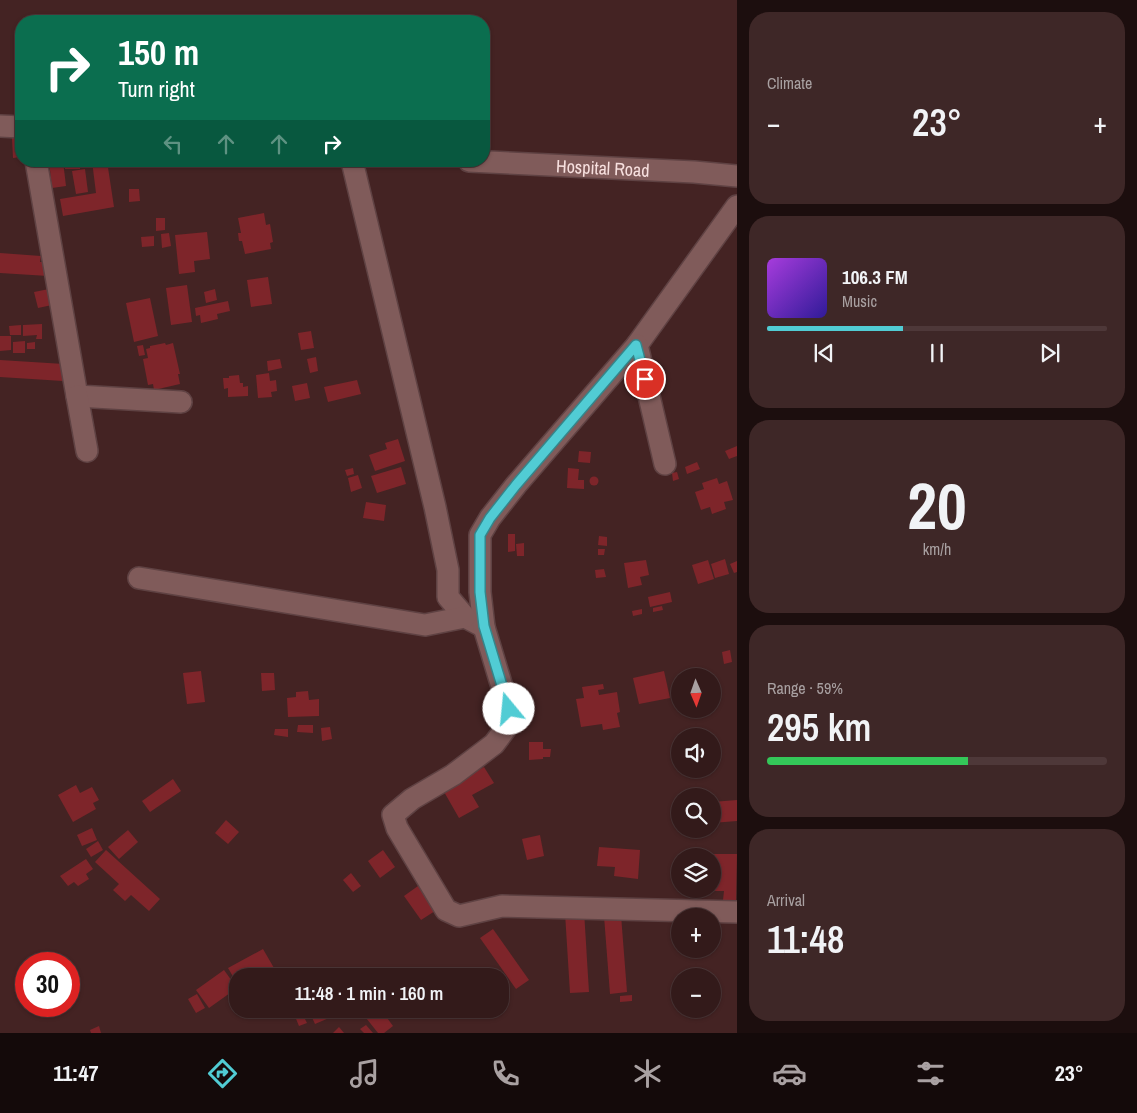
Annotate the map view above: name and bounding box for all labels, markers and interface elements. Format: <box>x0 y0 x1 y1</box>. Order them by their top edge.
text: 150 m <box>118 29 199 76</box>
icon: right <box>35 35 100 100</box>
text: Climate <box>767 72 812 94</box>
text: Turn right <box>118 74 195 104</box>
text: 23° <box>912 97 962 148</box>
text: − <box>767 104 780 142</box>
text: + <box>1094 104 1107 142</box>
icon: left <box>159 130 187 158</box>
icon: ahead <box>212 130 240 158</box>
icon: ahead <box>265 130 293 158</box>
icon: right <box>318 130 346 158</box>
street label: Hospital Road <box>555 153 650 182</box>
text: 106.3 FM <box>842 264 908 290</box>
text: Music <box>842 290 877 312</box>
icon: previous <box>810 339 838 367</box>
icon: pause <box>923 339 951 367</box>
icon: next <box>1036 339 1064 367</box>
pin <box>624 358 666 400</box>
icon: arrive <box>631 365 659 393</box>
text: 20 <box>907 462 967 549</box>
text: km/h <box>923 538 951 560</box>
north arrow <box>671 668 721 718</box>
map controls <box>671 668 721 1018</box>
text: Range · 59% <box>767 677 843 699</box>
position arrow <box>482 682 534 734</box>
text: 295 km <box>767 702 871 753</box>
button: sound <box>671 728 721 778</box>
button: search <box>671 788 721 838</box>
button: layers <box>671 848 721 898</box>
text: Arrival <box>767 889 805 911</box>
button: + <box>671 908 721 958</box>
text: 11:48 <box>767 914 844 965</box>
speed limit sign: 30 <box>15 952 80 1017</box>
button: − <box>671 968 721 1018</box>
text: 11:48 · 1 min · 160 m <box>295 980 443 1006</box>
icon: directions <box>205 1056 240 1091</box>
icon: music <box>347 1056 382 1091</box>
icon: phone <box>488 1056 523 1091</box>
icon: climate <box>630 1056 665 1091</box>
icon: car <box>772 1056 807 1091</box>
icon: filters <box>913 1056 948 1091</box>
text: 11:47 <box>53 1058 98 1088</box>
text: 23° <box>1055 1058 1084 1088</box>

